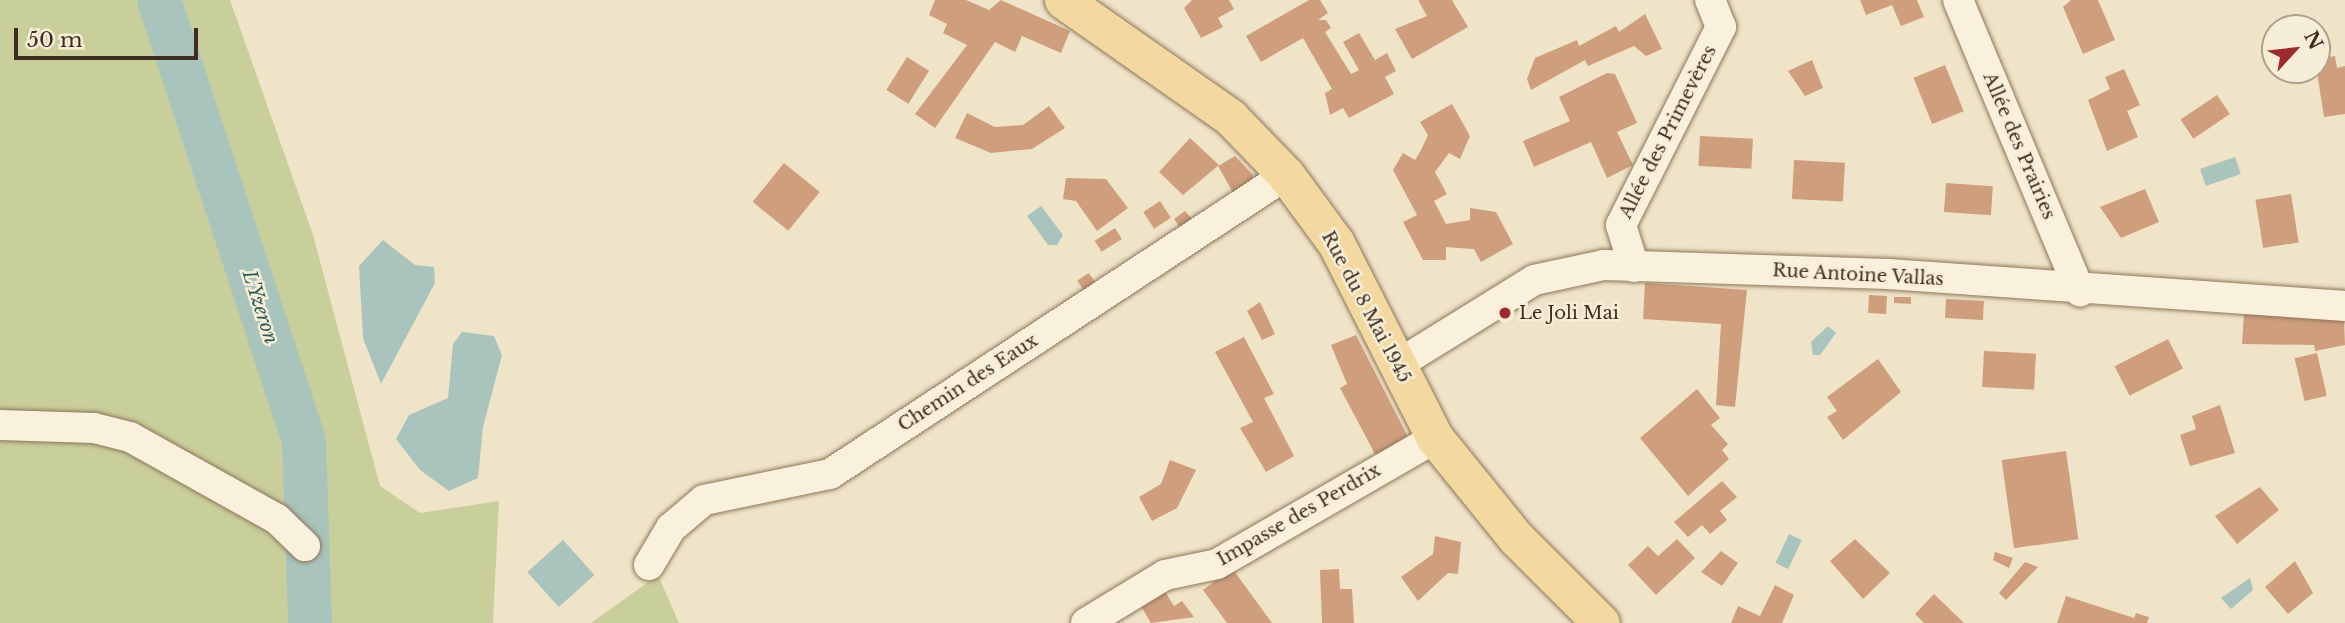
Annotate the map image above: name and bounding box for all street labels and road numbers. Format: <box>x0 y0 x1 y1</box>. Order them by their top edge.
street label: Allée des Primevères <box>1615 42 1721 222</box>
street label: Allée des Prairies <box>1978 69 2060 223</box>
street label: Rue du 8 Mai 1945 <box>1317 228 1415 386</box>
street label: Rue Antoine Vallas <box>1771 260 1945 290</box>
street label: Chemin des Eaux <box>894 330 1042 436</box>
street label: Impasse des Perdrix <box>1213 459 1385 571</box>

